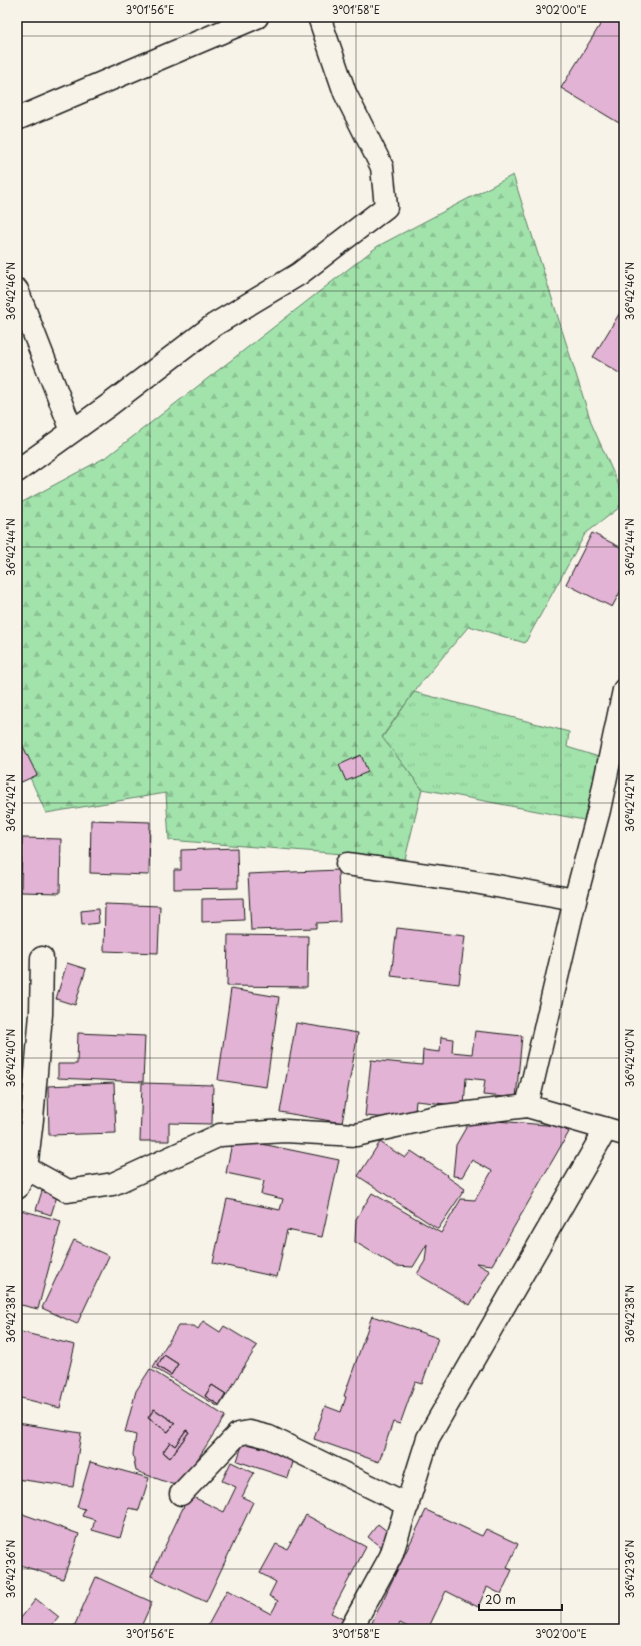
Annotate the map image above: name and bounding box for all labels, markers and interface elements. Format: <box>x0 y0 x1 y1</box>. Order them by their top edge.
text: 3°01'56"E <box>126 2 174 17</box>
text: 3°01'58"E <box>332 2 380 17</box>
text: 3°02'00"E <box>535 2 587 17</box>
text: 36°42'46"N <box>3 262 18 320</box>
text: 36°42'46"N <box>622 262 637 320</box>
text: 36°42'44"N <box>3 518 18 576</box>
text: 36°42'44"N <box>622 518 637 576</box>
text: 36°42'42"N <box>3 774 18 832</box>
text: 36°42'42"N <box>622 774 637 832</box>
text: 36°42'40"N <box>3 1029 18 1087</box>
text: 36°42'40"N <box>622 1029 637 1087</box>
text: 36°42'38"N <box>3 1285 18 1343</box>
text: 36°42'38"N <box>622 1285 637 1343</box>
text: 36°42'36"N <box>3 1540 18 1598</box>
text: 36°42'36"N <box>622 1540 637 1598</box>
scale bar <box>479 1586 562 1612</box>
text: 20 m <box>485 1590 516 1608</box>
text: 3°01'56"E <box>126 1626 174 1641</box>
text: 3°01'58"E <box>332 1626 380 1641</box>
text: 3°02'00"E <box>535 1626 587 1641</box>

